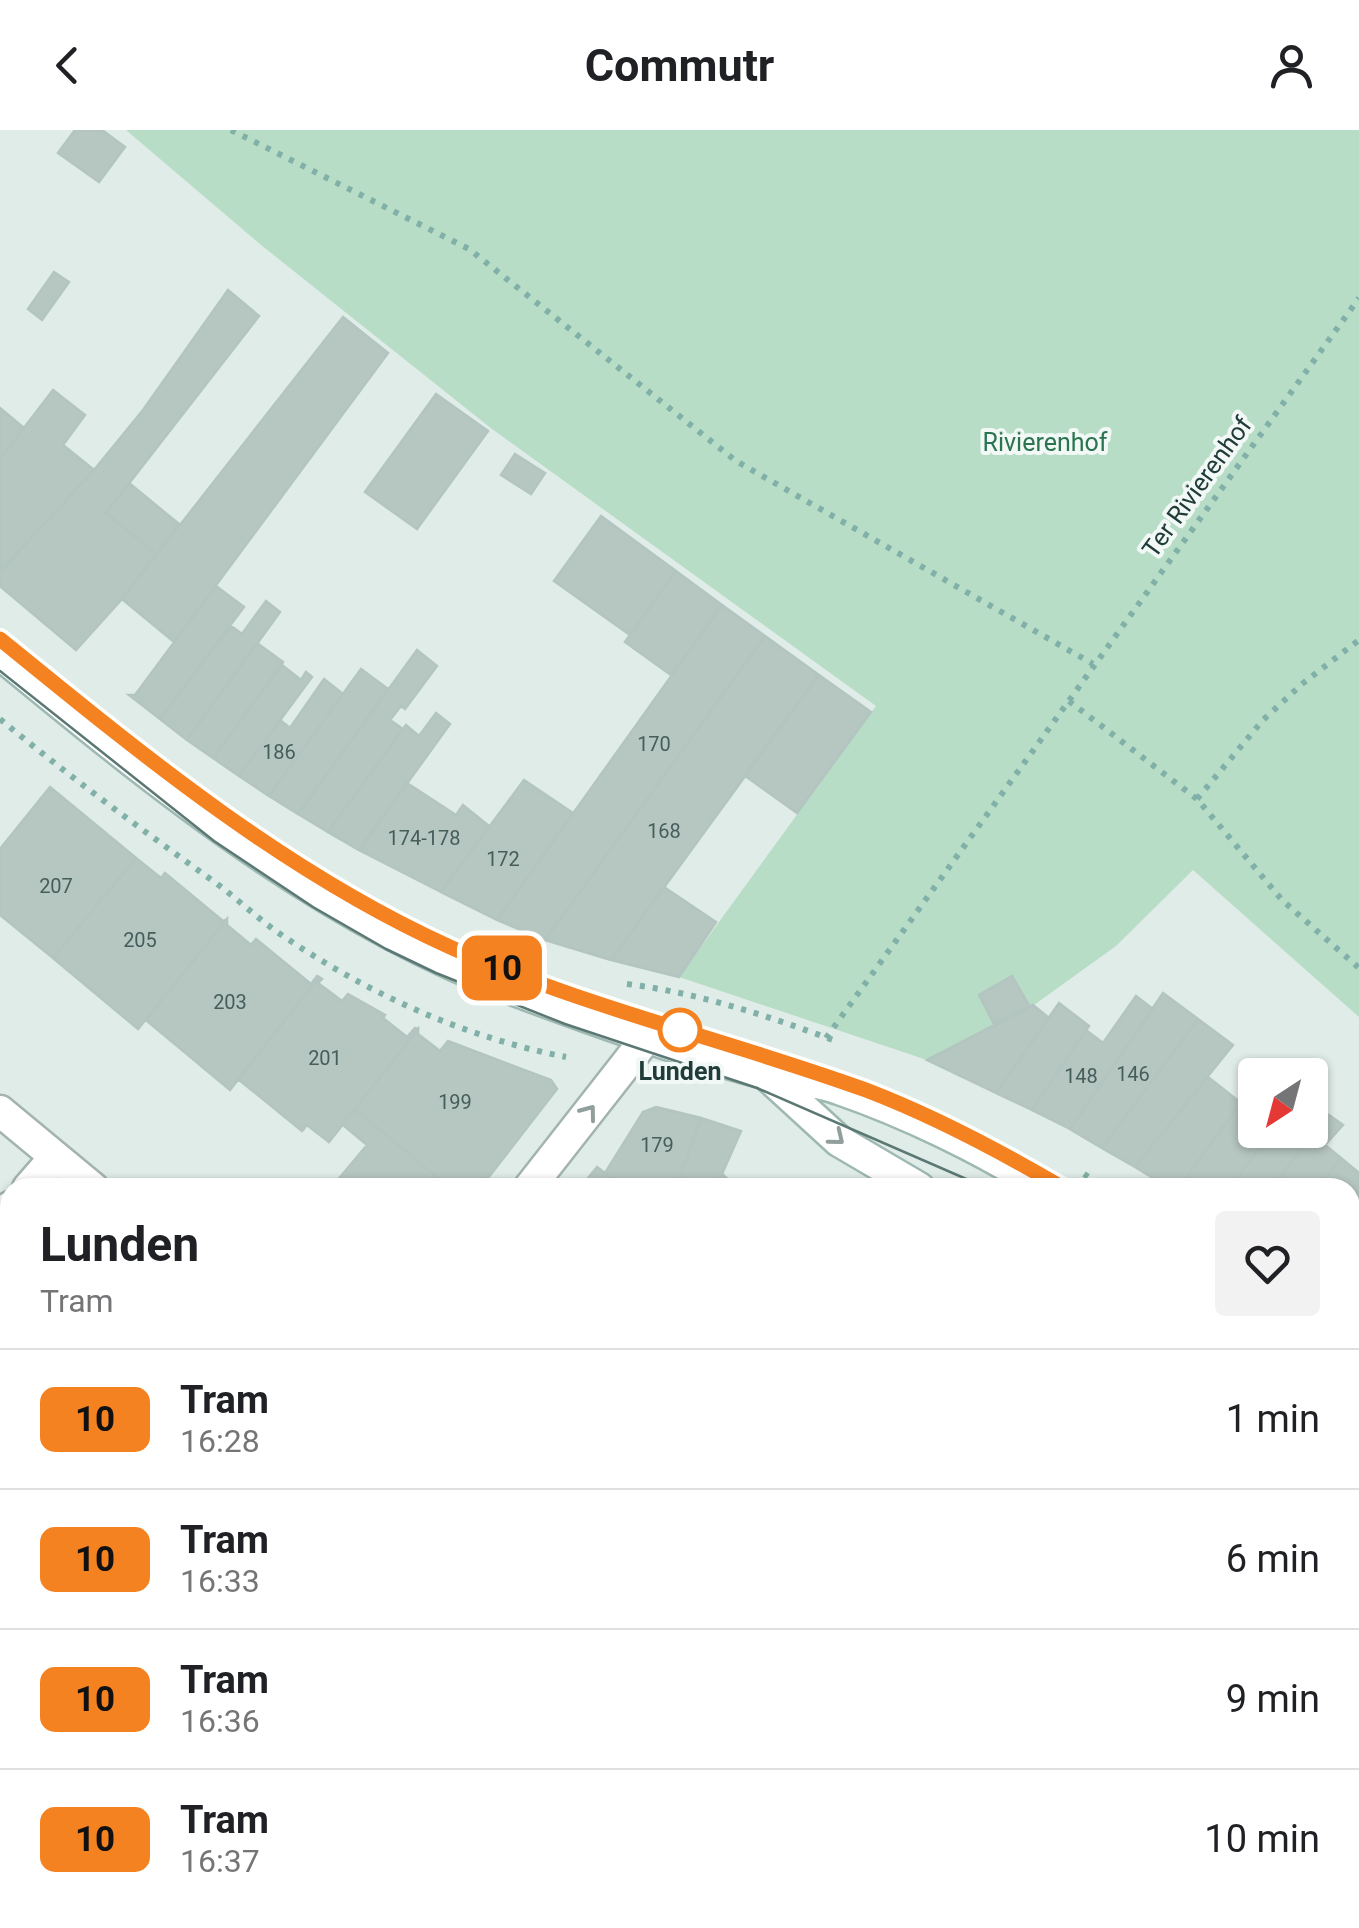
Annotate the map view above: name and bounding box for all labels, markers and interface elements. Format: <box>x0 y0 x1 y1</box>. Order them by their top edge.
icon: back <box>40 38 95 93</box>
icon: person <box>1264 38 1319 93</box>
text: Commutr <box>585 39 774 92</box>
street label: Ter Rivierenhof <box>1136 411 1258 563</box>
park label: Rivierenhof <box>983 428 1108 457</box>
house number: 170 <box>637 732 671 756</box>
house number: 186 <box>262 740 296 764</box>
house number: 168 <box>647 819 681 843</box>
house number: 174-178 <box>388 826 460 850</box>
house number: 172 <box>486 847 520 871</box>
house number: 207 <box>39 874 73 898</box>
house number: 205 <box>123 928 157 952</box>
line badge: 10 <box>457 936 547 1000</box>
text: 10 <box>482 948 522 989</box>
house number: 203 <box>213 990 247 1014</box>
marker: Lunden <box>659 1009 701 1051</box>
house number: 201 <box>308 1046 342 1070</box>
place label: Lunden <box>639 1057 721 1086</box>
north arrow <box>1238 1058 1328 1148</box>
map controls <box>1238 1058 1328 1148</box>
house number: 146 <box>1116 1062 1150 1086</box>
house number: 148 <box>1064 1064 1098 1088</box>
house number: 199 <box>438 1090 472 1114</box>
one-way arrow <box>577 1105 594 1123</box>
one-way arrow <box>825 1126 843 1144</box>
house number: 179 <box>640 1133 674 1157</box>
button: heart <box>1215 1211 1320 1316</box>
text: Lunden <box>40 1216 199 1273</box>
text: Tram <box>40 1282 114 1320</box>
text: Tram <box>180 1378 269 1422</box>
text: 1 min <box>1226 1397 1320 1441</box>
text: 10 <box>75 1399 115 1440</box>
text: 16:28 <box>180 1422 260 1460</box>
text: Tram <box>180 1518 269 1562</box>
text: 6 min <box>1226 1537 1320 1581</box>
text: 10 <box>75 1539 115 1580</box>
text: 16:33 <box>180 1562 260 1600</box>
text: Tram <box>180 1658 269 1702</box>
text: 9 min <box>1226 1677 1320 1721</box>
text: 10 <box>75 1679 115 1720</box>
text: 16:36 <box>180 1702 260 1740</box>
text: Tram <box>180 1798 269 1842</box>
text: 10 min <box>1204 1817 1320 1861</box>
text: 10 <box>75 1819 115 1860</box>
text: 16:37 <box>180 1842 260 1880</box>

